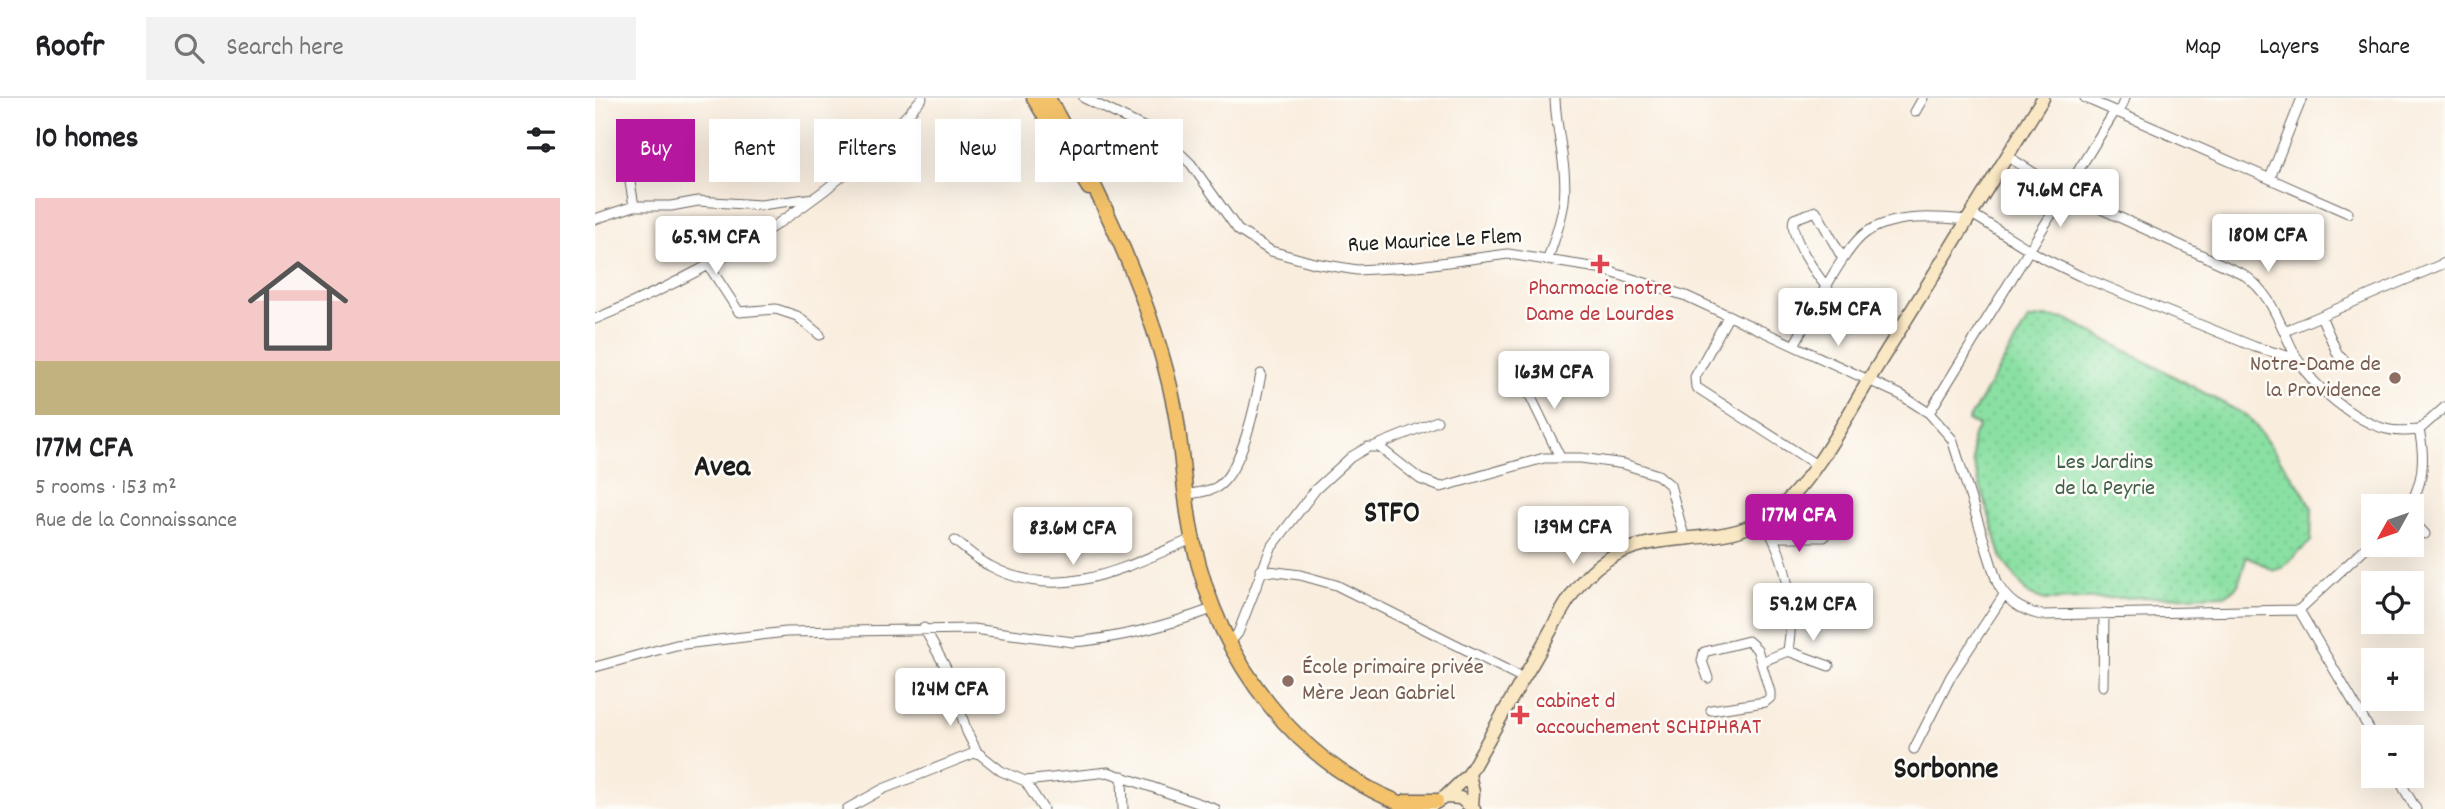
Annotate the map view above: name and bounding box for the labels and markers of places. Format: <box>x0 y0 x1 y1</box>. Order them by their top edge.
pin: 74.6M CFA <box>1980 170 2140 229</box>
pin: 180M CFA <box>2196 214 2340 274</box>
pin: 65.9M CFA <box>636 216 796 276</box>
marker: Pharmacie notre Dame de Lourdes <box>1592 256 1608 272</box>
place label: Pharmacie notre Dame de Lourdes <box>1526 273 1674 332</box>
pin: 76.5M CFA <box>1758 288 1918 348</box>
place label: Notre-Dame de la Providence <box>2250 349 2381 408</box>
pin: 163M CFA <box>1482 352 1626 411</box>
marker: Notre-Dame de la Providence <box>2387 370 2403 386</box>
pin: 177M CFA <box>1727 494 1871 554</box>
pin: 139M CFA <box>1501 506 1645 566</box>
pin: 83.6M CFA <box>993 508 1153 567</box>
pin: 59.2M CFA <box>1733 584 1893 643</box>
place label: École primaire privée Mère Jean Gabriel <box>1302 652 1484 711</box>
pin: 124M CFA <box>878 668 1022 728</box>
marker: École primaire privée Mère Jean Gabriel <box>1280 673 1296 689</box>
place label: cabinet d accouchement SCHIPHRAT <box>1536 686 1761 745</box>
marker: cabinet d accouchement SCHIPHRAT <box>1510 705 1530 725</box>

